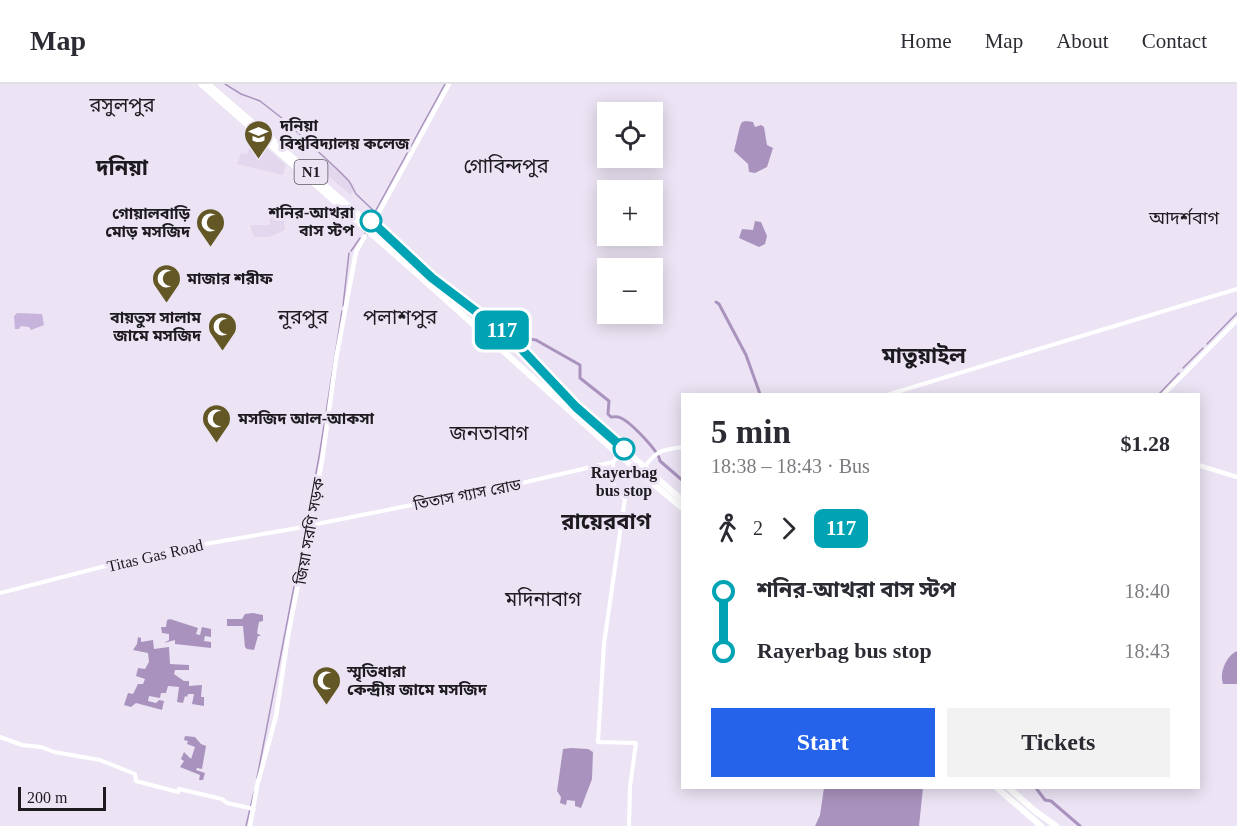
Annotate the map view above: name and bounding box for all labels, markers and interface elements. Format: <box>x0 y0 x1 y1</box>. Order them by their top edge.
text: Map <box>30 25 86 56</box>
text: Home <box>900 29 952 53</box>
text: Map <box>985 29 1023 53</box>
text: About <box>1056 29 1109 53</box>
text: Contact <box>1142 29 1207 53</box>
district label: রসুলপুর <box>88 94 156 117</box>
map controls <box>597 102 663 324</box>
button: locate <box>597 102 663 168</box>
place label: দনিয়া বিশ্ববিদ্যালয় কলেজ <box>279 117 410 152</box>
school or university icon: দনিয়া বিশ্ববিদ্যালয় কলেজ <box>243 118 275 160</box>
district label: গোবিন্দপুর <box>463 154 550 178</box>
district label: দনিয়া <box>95 155 149 180</box>
road number: N1 <box>294 160 328 184</box>
button: + <box>597 180 663 246</box>
place label: শনির-আখরা বাস স্টপ <box>267 204 354 239</box>
place label: গোয়ালবাড়ি মোড় মসজিদ <box>105 205 191 240</box>
mosque icon: গোয়ালবাড়ি মোড় মসজিদ <box>195 206 227 248</box>
district label: আদর্শবাগ <box>1148 207 1219 228</box>
marker: শনির-আখরা বাস স্টপ <box>360 210 382 232</box>
button: − <box>597 258 663 324</box>
mosque icon: মাজার শরীফ <box>150 262 182 304</box>
place label: মাজার শরীফ <box>186 270 274 287</box>
district label: নূরপুর <box>277 306 329 330</box>
district label: পলাশপুর <box>363 306 438 329</box>
place label: বায়তুস সালাম জামে মসজিদ <box>109 309 202 344</box>
mosque icon: বায়তুস সালাম জামে মসজিদ <box>206 310 238 352</box>
line badge: 117 <box>468 310 536 350</box>
text: 117 <box>487 318 517 342</box>
district label: মাতুয়াইল <box>881 343 966 369</box>
mosque icon: মসজিদ আল-আকসা <box>201 402 233 444</box>
place label: মসজিদ আল-আকসা <box>237 410 375 427</box>
text: 5 min <box>711 414 791 450</box>
district label: জনতাবাগ <box>449 422 530 444</box>
text: $1.28 <box>1121 431 1170 456</box>
marker: Rayerbag bus stop <box>613 438 635 460</box>
text: 18:38 – 18:43 · Bus <box>711 455 870 477</box>
place label: Rayerbag bus stop <box>591 464 657 500</box>
street label: জিয়া সরণি সড়ক <box>291 475 327 587</box>
street label: তিতাস গ্যাস রোড <box>411 475 523 513</box>
district label: রায়েরবাগ <box>560 509 652 534</box>
icon: walk <box>711 512 744 545</box>
icon: forward <box>772 512 805 545</box>
text: 117 <box>826 516 856 540</box>
text: 2 <box>753 517 763 539</box>
street label: Titas Gas Road <box>105 536 205 575</box>
text: শনির-আখরা বাস স্টপ <box>757 577 956 602</box>
text: 18:40 <box>1124 580 1170 602</box>
district label: মদিনাবাগ <box>504 587 582 610</box>
text: Rayerbag bus stop <box>757 638 932 663</box>
text: 18:43 <box>1124 640 1170 662</box>
place label: স্মৃতিধারা কেন্দ্রীয় জামে মসজিদ <box>346 663 488 698</box>
mosque icon: স্মৃতিধারা কেন্দ্রীয় জামে মসজিদ <box>310 664 342 706</box>
button: Start <box>711 708 935 777</box>
button: Tickets <box>947 708 1170 777</box>
scale bar <box>18 784 106 812</box>
text: 200 m <box>27 789 67 806</box>

